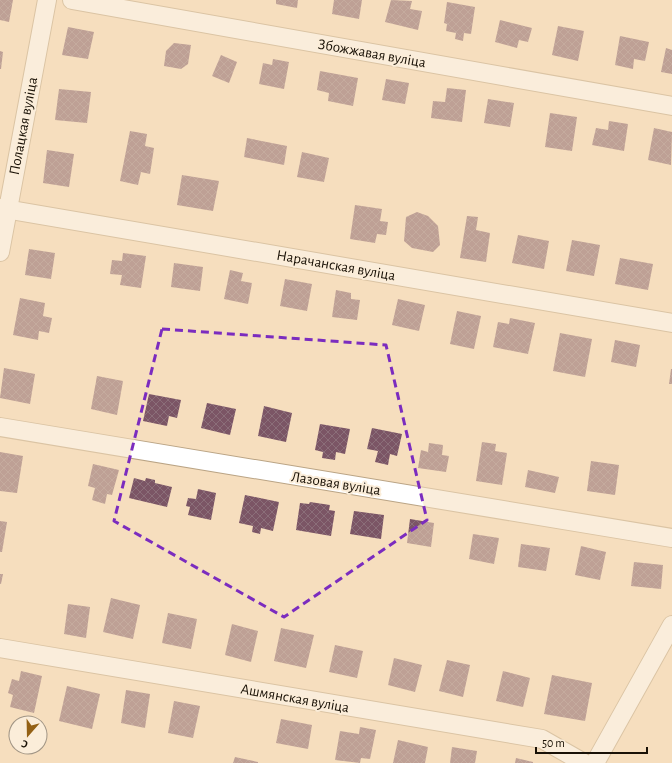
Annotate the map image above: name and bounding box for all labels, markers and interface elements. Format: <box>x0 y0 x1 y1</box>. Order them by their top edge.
street label: Збожжавая вуліца <box>317 37 427 70</box>
street label: Полацкая вуліца <box>7 76 40 176</box>
street label: Нарачанская вуліца <box>275 248 397 283</box>
street label: Лазовая вуліца <box>290 469 382 498</box>
street label: Ашмянская вуліца <box>239 682 351 715</box>
north arrow <box>8 715 48 755</box>
scale bar <box>536 729 647 755</box>
text: 50 m <box>542 737 565 749</box>
text: С <box>20 738 29 750</box>

